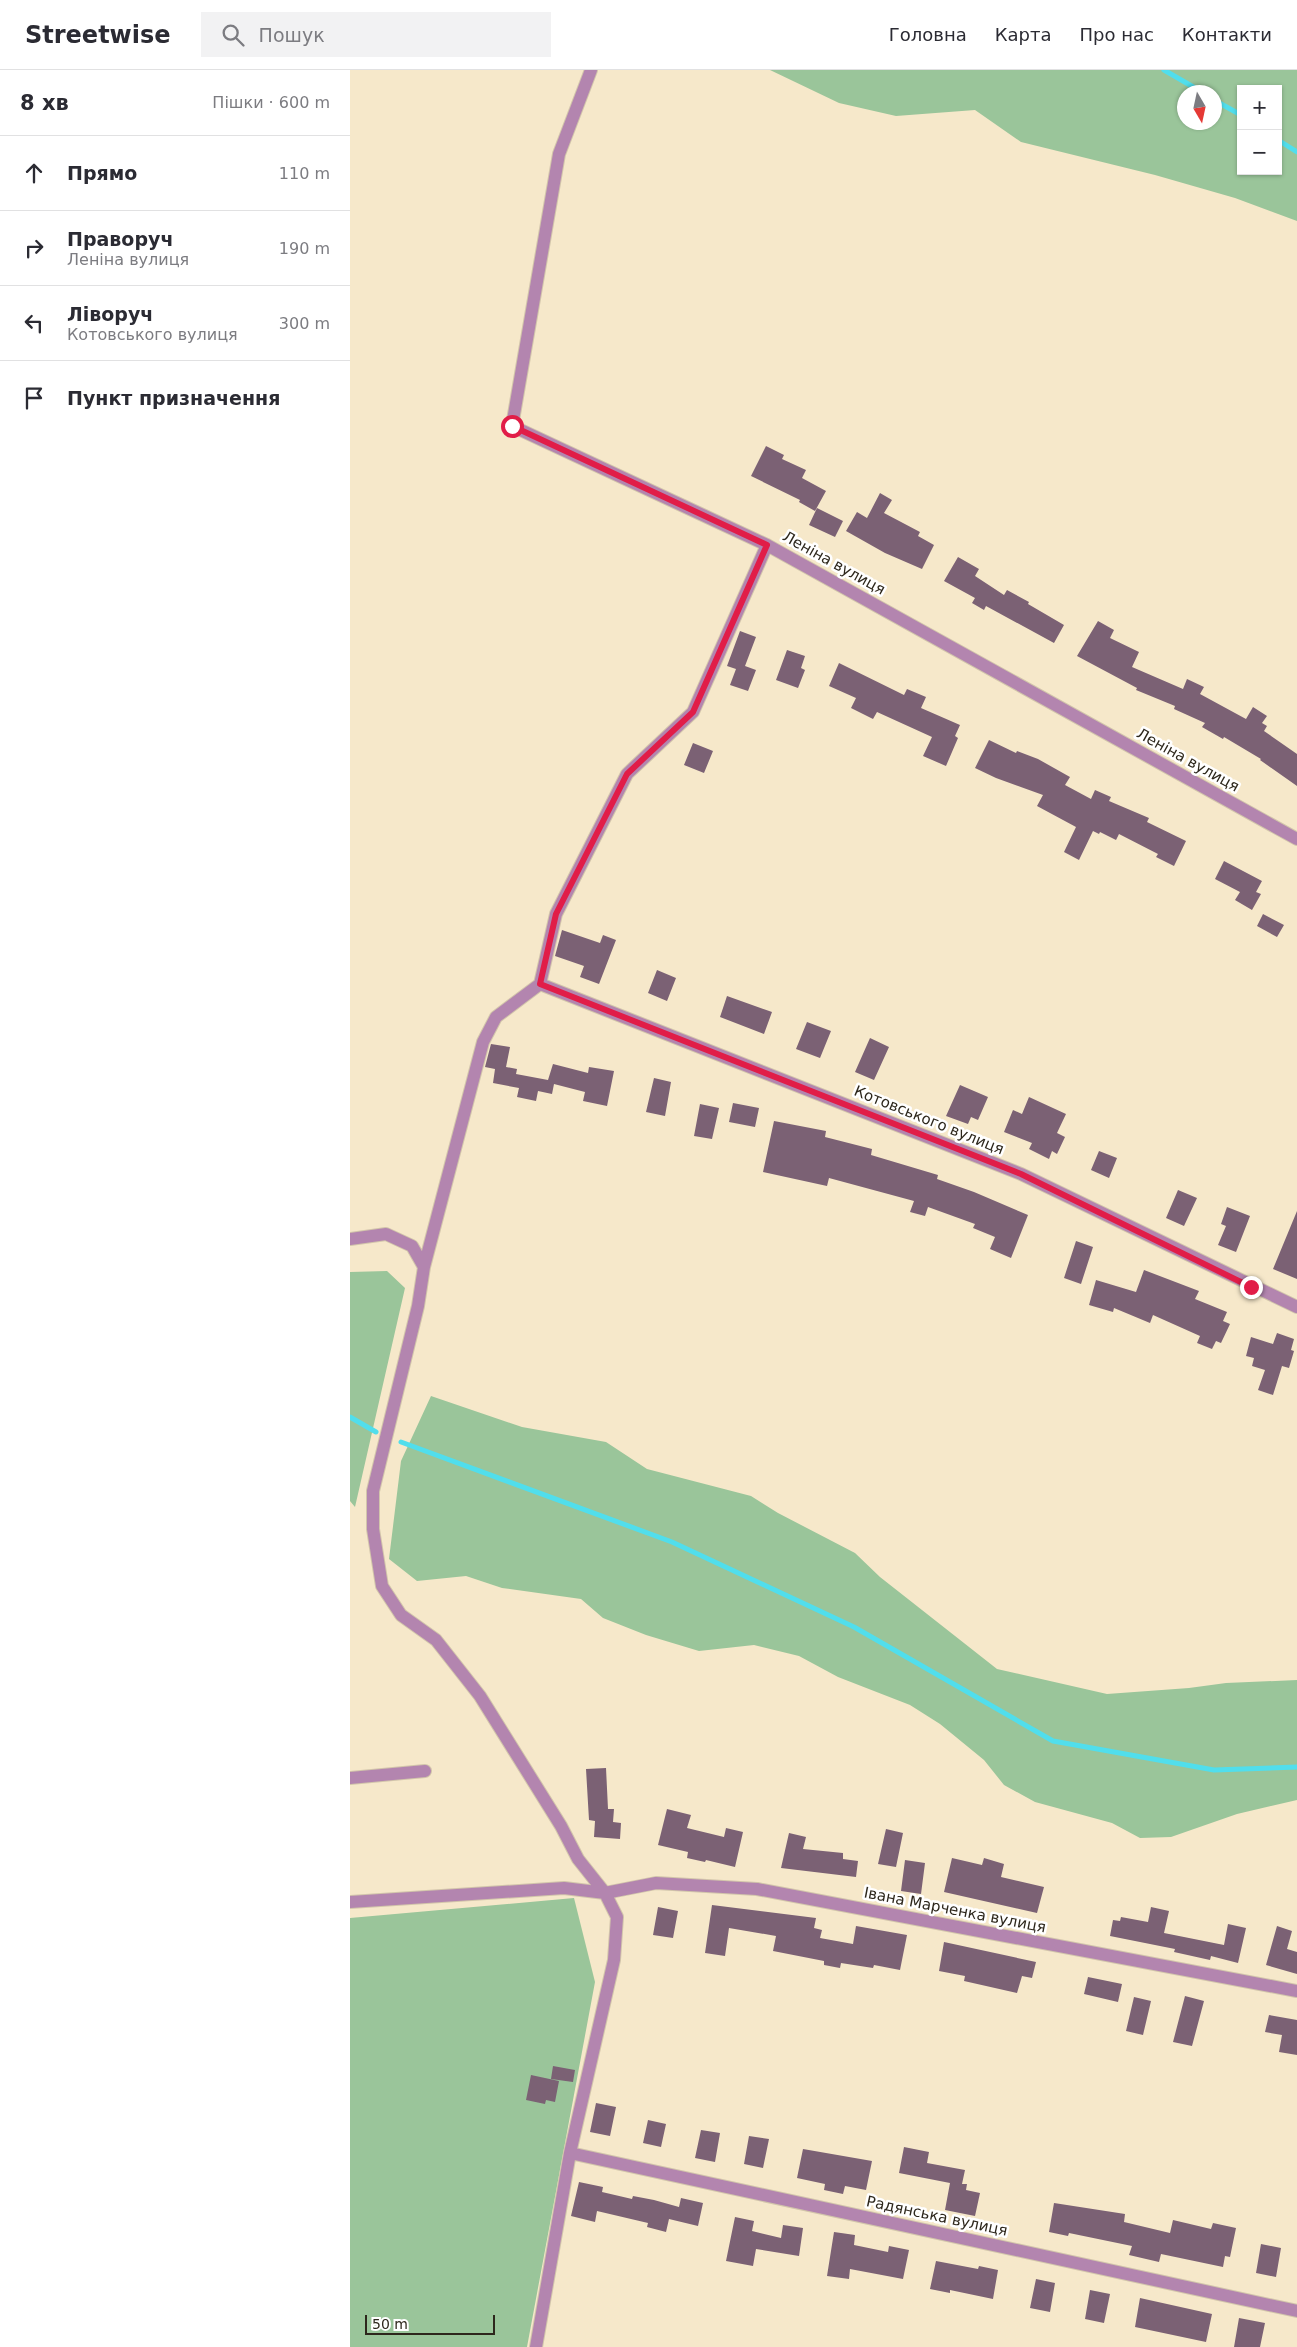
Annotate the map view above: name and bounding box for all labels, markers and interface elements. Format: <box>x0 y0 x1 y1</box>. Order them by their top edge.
search box <box>201 12 551 57</box>
text: Streetwise <box>25 21 171 49</box>
icon: search <box>219 21 247 49</box>
text: Пошук <box>259 24 325 46</box>
text: Головна <box>889 24 967 45</box>
text: Карта <box>995 24 1051 45</box>
text: Про нас <box>1079 24 1154 45</box>
text: Контакти <box>1182 24 1272 45</box>
north arrow <box>1177 85 1222 130</box>
map controls <box>1237 85 1282 175</box>
button: + <box>1237 85 1282 130</box>
text: 8 хв <box>20 91 69 115</box>
text: Пішки · 600 m <box>212 93 330 112</box>
button: − <box>1237 130 1282 175</box>
icon: ahead <box>20 159 48 187</box>
text: Прямо <box>67 162 137 184</box>
text: 110 m <box>279 164 330 183</box>
text: Праворуч <box>67 228 173 250</box>
icon: right <box>20 234 48 262</box>
text: 190 m <box>279 239 330 258</box>
text: Леніна вулиця <box>67 250 189 269</box>
text: Ліворуч <box>67 303 153 325</box>
icon: left <box>20 309 48 337</box>
text: 300 m <box>279 314 330 333</box>
text: Котовського вулиця <box>67 325 238 344</box>
icon: arrive <box>20 384 48 412</box>
text: Пункт призначення <box>67 387 280 409</box>
route start <box>501 415 524 438</box>
street label: Леніна вулиця <box>780 527 888 599</box>
street label: Леніна вулиця <box>1134 724 1242 796</box>
street label: Котовського вулиця <box>851 1082 1007 1158</box>
route end <box>1240 1276 1263 1299</box>
street label: Івана Марченка вулиця <box>862 1884 1048 1936</box>
street label: Радянська вулиця <box>865 2192 1009 2240</box>
scale bar <box>365 2312 495 2335</box>
text: 50 m <box>372 2316 408 2332</box>

